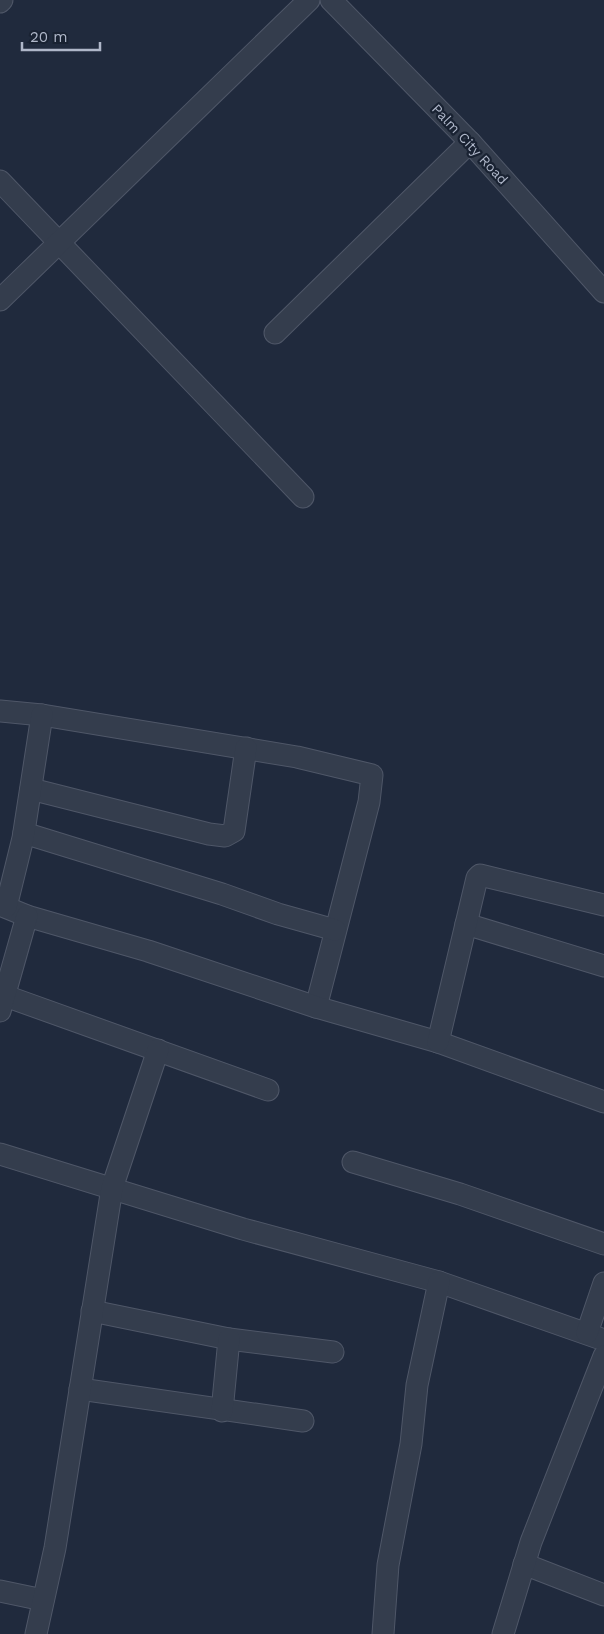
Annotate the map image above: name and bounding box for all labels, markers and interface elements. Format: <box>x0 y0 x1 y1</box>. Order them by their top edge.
scale bar <box>22 20 100 52</box>
text: 20 m <box>30 28 68 46</box>
street label: Palm City Road <box>429 101 511 187</box>

